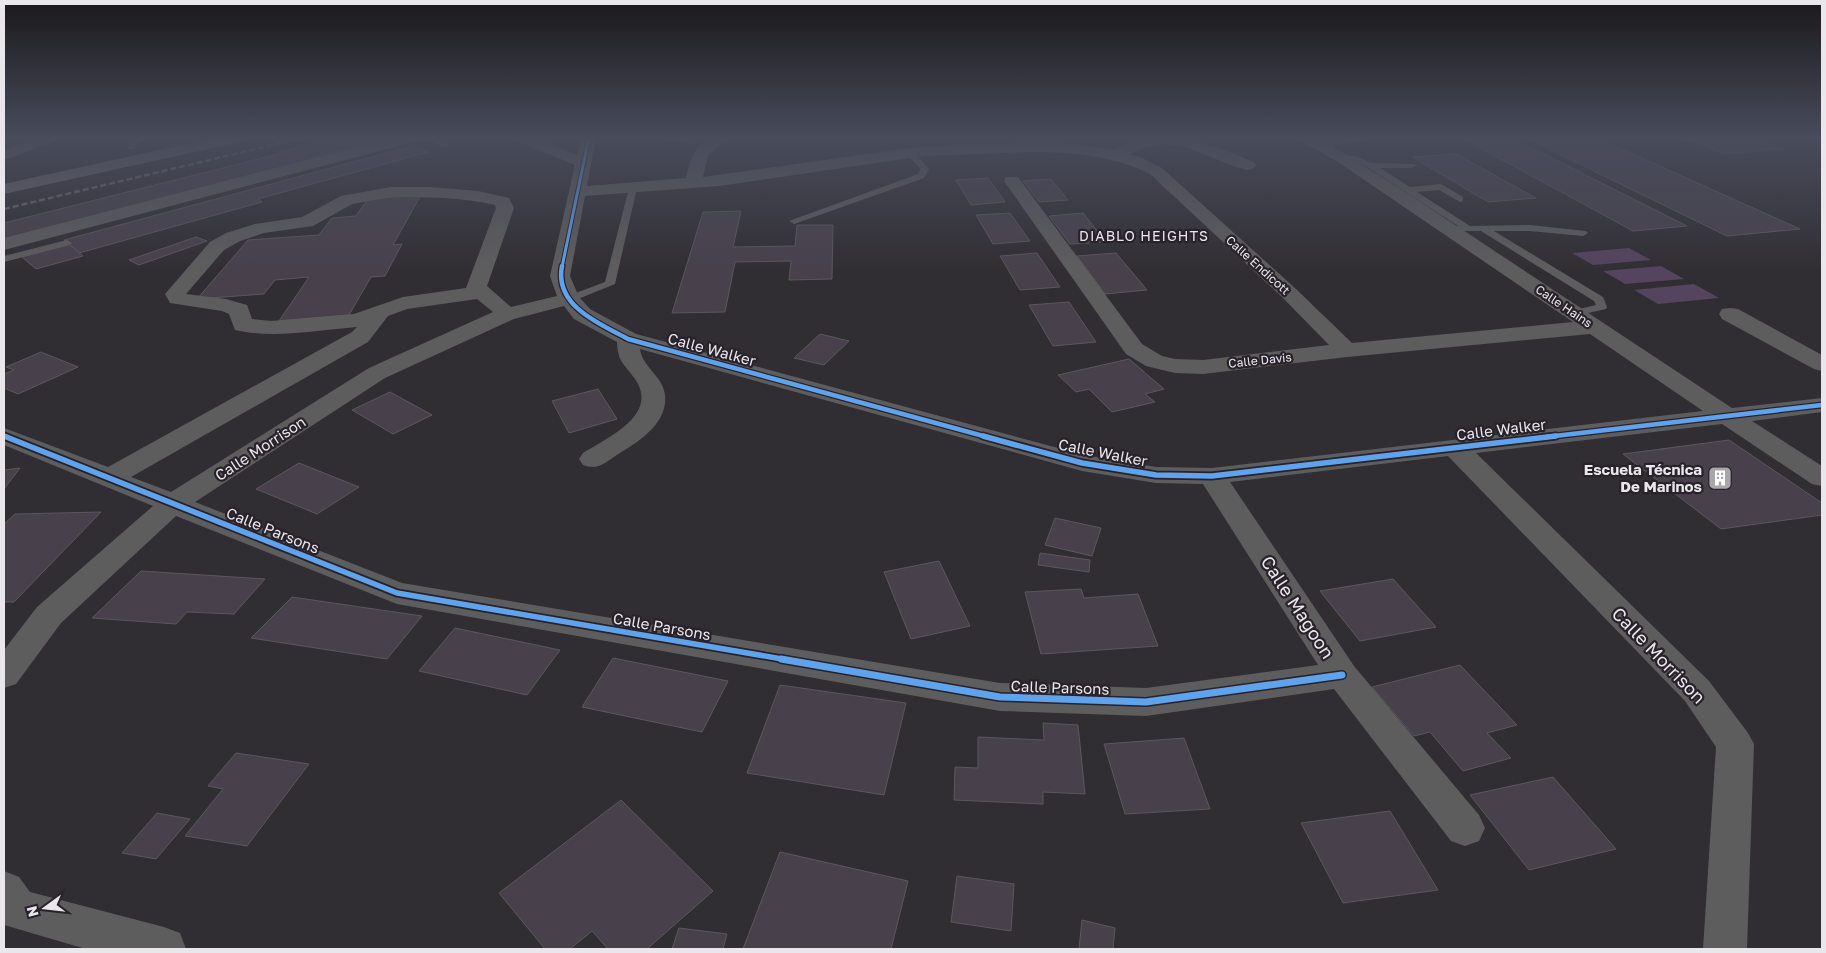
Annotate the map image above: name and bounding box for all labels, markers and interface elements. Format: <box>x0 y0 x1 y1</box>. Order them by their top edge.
district label: DIABLO HEIGHTS <box>1079 227 1209 244</box>
street label: Calle Endicott <box>1223 232 1293 298</box>
street label: Calle Hains <box>1533 282 1595 330</box>
street label: Calle Walker <box>666 329 758 369</box>
street label: Calle Davis <box>1228 349 1292 371</box>
street label: Calle Morrison <box>211 412 309 484</box>
street label: Calle Walker <box>1455 415 1547 443</box>
street label: Calle Walker <box>1057 435 1149 469</box>
place label: Escuela Técnica De Marinos <box>1584 460 1702 495</box>
building icon: Escuela Técnica De Marinos <box>1707 465 1733 491</box>
street label: Calle Parsons <box>224 503 322 557</box>
street label: Calle Magoon <box>1257 551 1339 663</box>
street label: Calle Morrison <box>1608 602 1710 708</box>
street label: Calle Parsons <box>612 609 712 643</box>
street label: Calle Parsons <box>1010 676 1110 698</box>
north arrow <box>20 883 70 933</box>
text: N <box>22 904 42 919</box>

